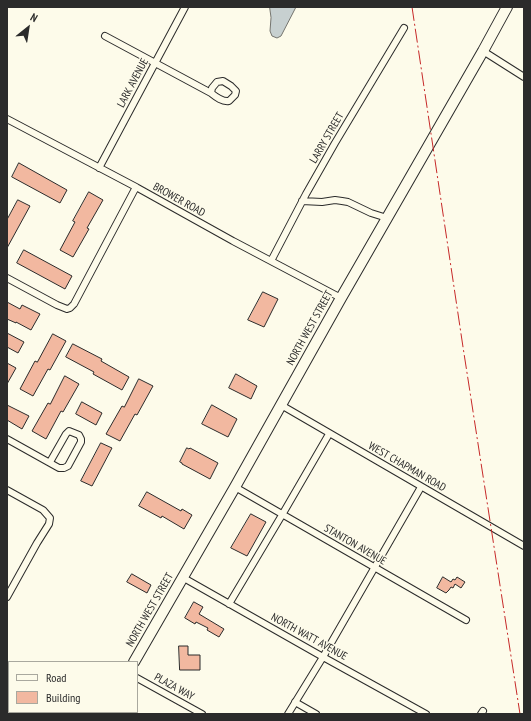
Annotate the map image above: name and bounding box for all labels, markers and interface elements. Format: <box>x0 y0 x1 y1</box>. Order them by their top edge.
north arrow <box>8 8 48 48</box>
text: N <box>28 10 40 25</box>
street label: LARK AVENUE <box>115 56 151 110</box>
street label: LARRY STREET <box>307 110 347 166</box>
street label: BROWER ROAD <box>151 180 207 220</box>
street label: NORTH WEST STREET <box>284 288 336 368</box>
street label: WEST CHAPMAN ROAD <box>366 439 448 495</box>
street label: STANTON AVENUE <box>321 522 389 568</box>
street label: NORTH WEST STREET <box>123 571 177 649</box>
street label: NORTH WATT AVENUE <box>269 611 349 663</box>
legend <box>8 661 138 713</box>
text: Road <box>46 670 66 685</box>
street label: PLAZA WAY <box>152 671 196 703</box>
text: Building <box>46 690 81 705</box>

